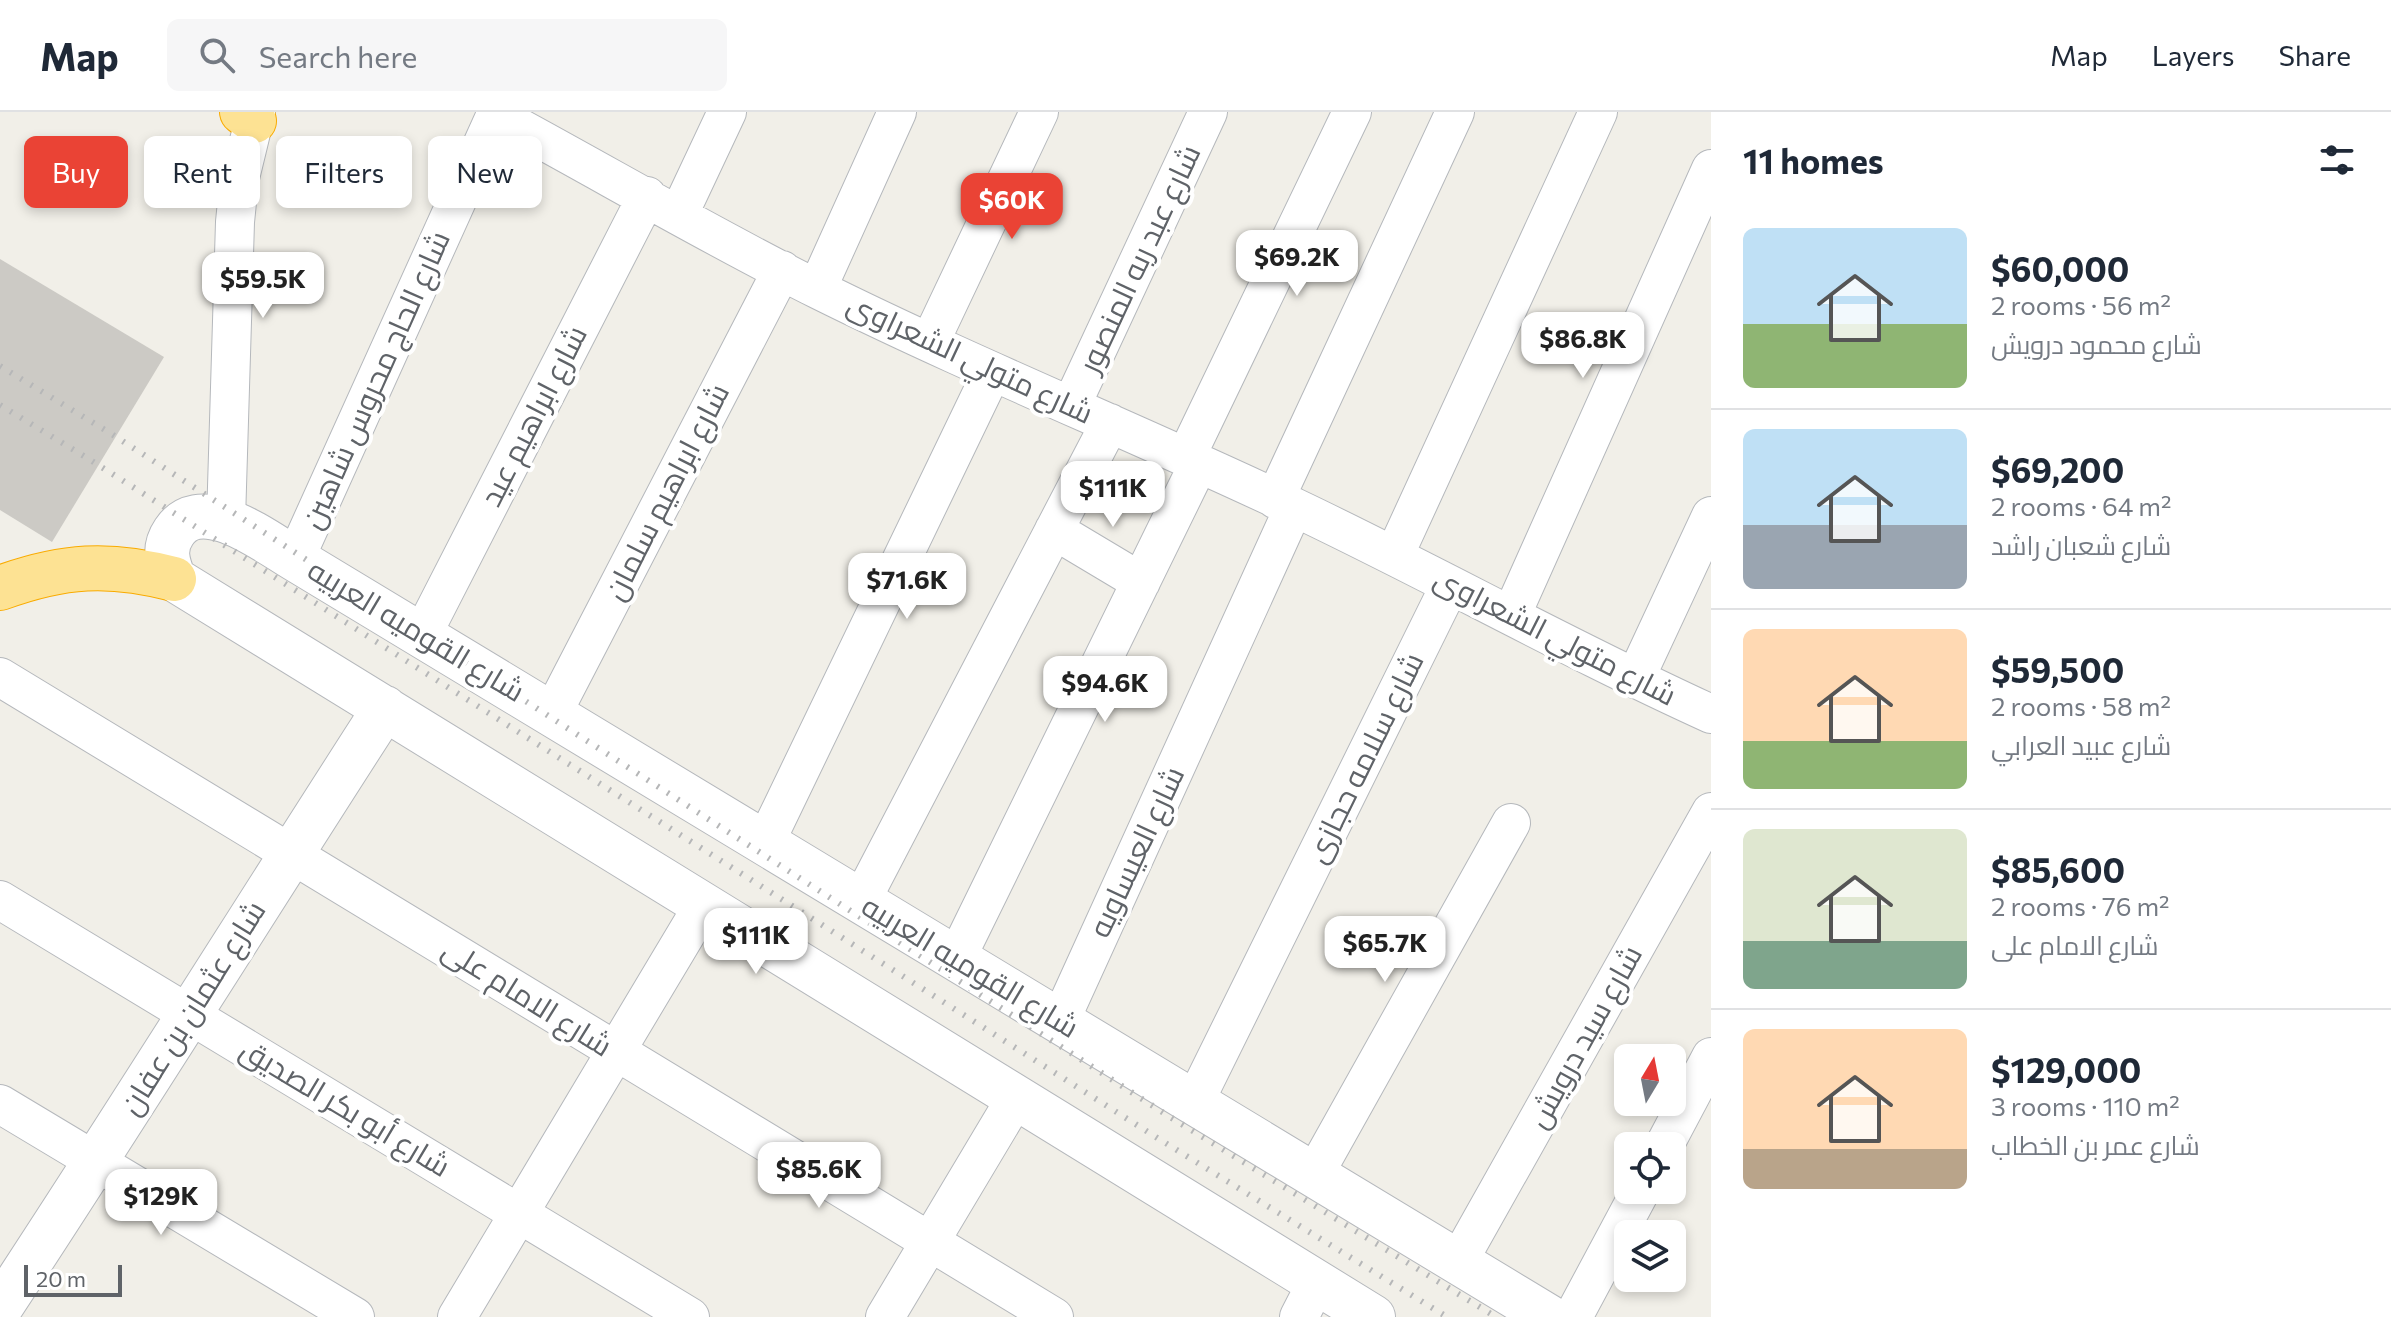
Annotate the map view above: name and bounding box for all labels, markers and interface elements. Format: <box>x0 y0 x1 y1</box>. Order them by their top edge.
search box <box>167 19 727 91</box>
text: Map <box>40 32 119 79</box>
icon: search <box>195 33 239 77</box>
text: Search here <box>259 37 417 74</box>
text: Map <box>2050 38 2108 72</box>
text: Layers <box>2152 38 2234 72</box>
text: Share <box>2278 38 2351 72</box>
chip: Buy <box>24 136 128 208</box>
chip: Rent <box>144 136 260 208</box>
chip: Filters <box>276 136 412 208</box>
chip: New <box>428 136 542 208</box>
street label: شارع عبد ربه المنصور <box>1068 138 1210 381</box>
icon: filters <box>2315 138 2359 182</box>
text: 11 homes <box>1743 139 1884 181</box>
pin: $60K <box>965 173 1059 241</box>
text: $60K <box>979 183 1045 214</box>
street label: شارع الحاج محروس شاهين <box>291 224 460 535</box>
pin: $69.2K <box>1232 230 1362 298</box>
text: $69.2K <box>1254 240 1340 271</box>
text: $60,000 <box>1991 247 2129 289</box>
pin: $59.5K <box>198 252 328 320</box>
icon: home <box>1807 260 1903 356</box>
text: $59.5K <box>220 262 306 293</box>
street label: شارع متولي الشعراوى <box>839 284 1100 436</box>
text: 2 rooms · 56 m² <box>1991 289 2171 320</box>
pin: $86.8K <box>1518 312 1648 380</box>
street label: شارع ابراهيم عيد <box>470 318 597 513</box>
text: $86.8K <box>1539 322 1627 353</box>
text: شارع محمود درويش <box>1991 328 2202 359</box>
street label: شارع ابراهيم سلمان <box>594 376 739 607</box>
text: $69,200 <box>1991 448 2124 490</box>
pin: $111K <box>1057 461 1169 529</box>
icon: home <box>1807 461 1903 557</box>
text: $111K <box>1079 471 1147 502</box>
text: 2 rooms · 64 m² <box>1991 490 2172 521</box>
text: شارع شعبان راشد <box>1991 529 2171 560</box>
street label: شارع القوميه العربيه <box>300 550 532 712</box>
pin: $71.6K <box>842 553 972 621</box>
street label: شارع متولي الشعراوى <box>1426 558 1684 718</box>
text: $71.6K <box>866 563 948 594</box>
street label: شارع سلامه حجازى <box>1296 646 1433 870</box>
text: $59,500 <box>1991 648 2124 690</box>
pin: $94.6K <box>1040 656 1170 724</box>
icon: home <box>1807 661 1903 757</box>
text: $94.6K <box>1061 666 1149 697</box>
text: 2 rooms · 58 m² <box>1991 690 2171 721</box>
text: شارع عبيد العرابي <box>1991 729 2171 760</box>
street label: شارع العيساويه <box>1079 760 1194 944</box>
text: $85,600 <box>1991 848 2125 890</box>
icon: home <box>1807 861 1903 957</box>
street label: شارع القوميه العربيه <box>854 886 1086 1048</box>
text: 2 rooms · 76 m² <box>1991 890 2170 921</box>
street label: شارع عثمان بن عفان <box>110 893 275 1123</box>
pin: $111K <box>700 908 812 976</box>
pin: $65.7K <box>1320 916 1450 984</box>
text: $111K <box>722 918 790 949</box>
text: $65.7K <box>1343 926 1427 957</box>
street label: شارع الامام على <box>434 929 620 1066</box>
text: شارع الامام على <box>1991 929 2158 960</box>
street label: شارع سيد درويش <box>1517 938 1652 1136</box>
street label: شارع أبو بكر الصديق <box>233 1029 458 1187</box>
north arrow <box>1614 1044 1686 1116</box>
map controls <box>1614 1044 1686 1292</box>
text: $129,000 <box>1991 1048 2141 1090</box>
icon: home <box>1807 1061 1903 1157</box>
text: 3 rooms · 110 m² <box>1991 1090 2180 1121</box>
text: شارع عمر بن الخطاب <box>1991 1129 2200 1160</box>
button: locate <box>1614 1132 1686 1204</box>
pin: $85.6K <box>754 1142 884 1210</box>
text: $85.6K <box>776 1152 862 1183</box>
pin: $129K <box>105 1169 217 1237</box>
text: $129K <box>123 1179 199 1210</box>
button: layers <box>1614 1220 1686 1292</box>
scale bar <box>24 1261 122 1297</box>
text: 20 m <box>36 1265 86 1292</box>

